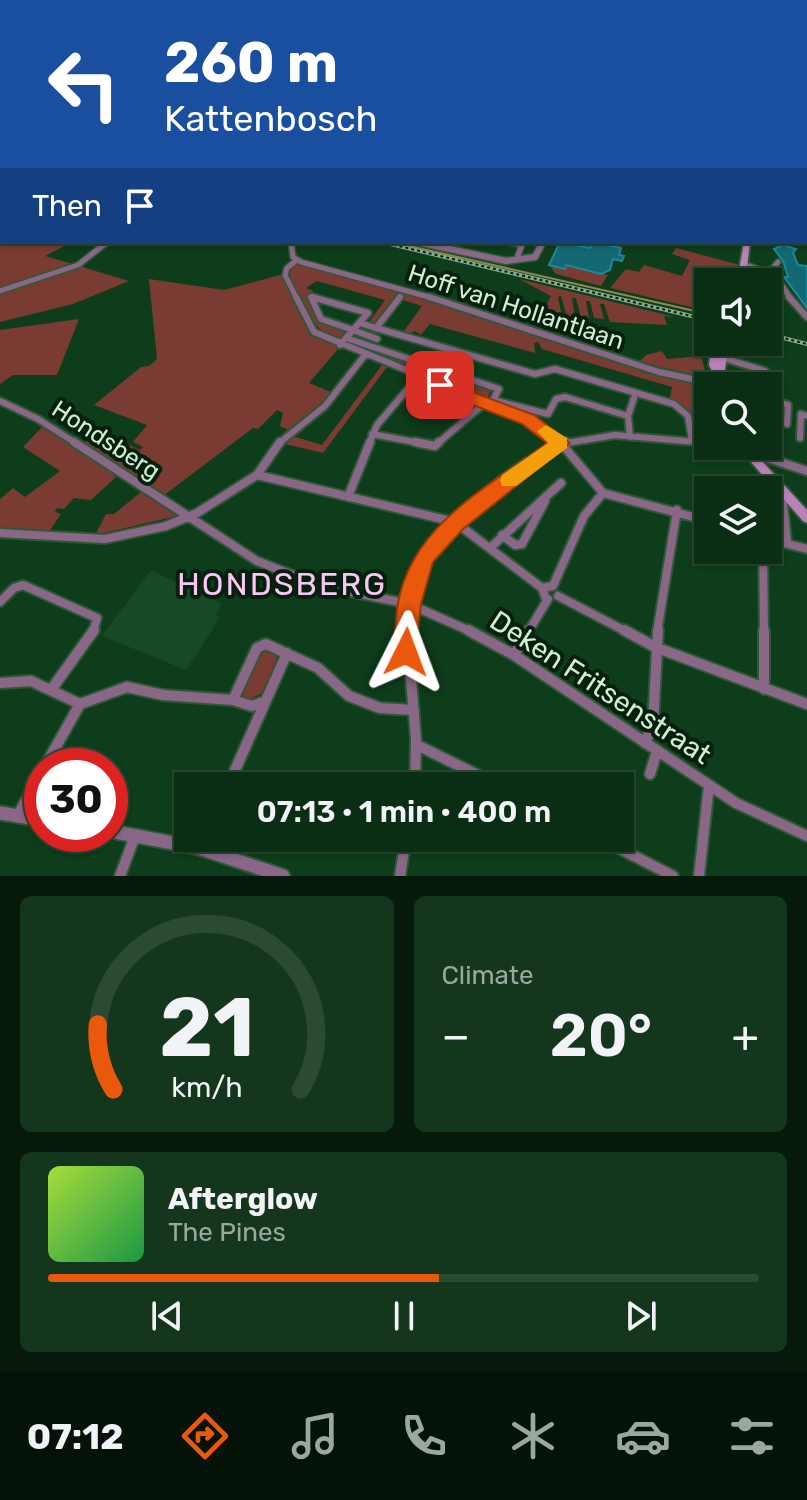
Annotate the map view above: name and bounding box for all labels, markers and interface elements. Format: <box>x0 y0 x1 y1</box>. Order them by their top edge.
text: 260 m <box>164 30 338 96</box>
icon: left <box>32 32 136 136</box>
text: Kattenbosch <box>164 97 377 140</box>
icon: arrive <box>118 184 162 228</box>
text: Then <box>32 188 102 224</box>
street label: Hoff van Hollantlaan <box>405 259 627 355</box>
map controls <box>694 268 782 564</box>
button: sound <box>694 268 782 356</box>
pin <box>406 351 474 419</box>
icon: arrive <box>418 363 462 407</box>
button: search <box>694 372 782 460</box>
street label: Hondsberg <box>47 395 165 485</box>
button: layers <box>694 476 782 564</box>
district label: HONDSBERG <box>177 565 387 603</box>
street label: Deken Fritsenstraat <box>484 604 717 771</box>
position arrow <box>364 610 448 694</box>
speed limit sign: 30 <box>24 748 128 852</box>
text: 07:13 · 1 min · 400 m <box>257 794 551 830</box>
text: Climate <box>442 960 534 991</box>
text: 21 <box>159 978 254 1077</box>
text: 20° <box>550 1000 652 1071</box>
text: − <box>442 1010 470 1062</box>
text: + <box>732 1010 759 1062</box>
text: km/h <box>171 1070 242 1104</box>
text: Afterglow <box>168 1181 318 1217</box>
text: The Pines <box>168 1217 286 1248</box>
icon: previous <box>145 1294 189 1338</box>
icon: pause <box>382 1294 426 1338</box>
icon: next <box>619 1294 663 1338</box>
icon: directions <box>177 1408 233 1464</box>
icon: music <box>287 1408 343 1464</box>
icon: phone <box>396 1408 452 1464</box>
icon: climate <box>505 1408 561 1464</box>
icon: car <box>615 1408 671 1464</box>
icon: filters <box>724 1408 780 1464</box>
text: 07:12 <box>27 1415 124 1458</box>

